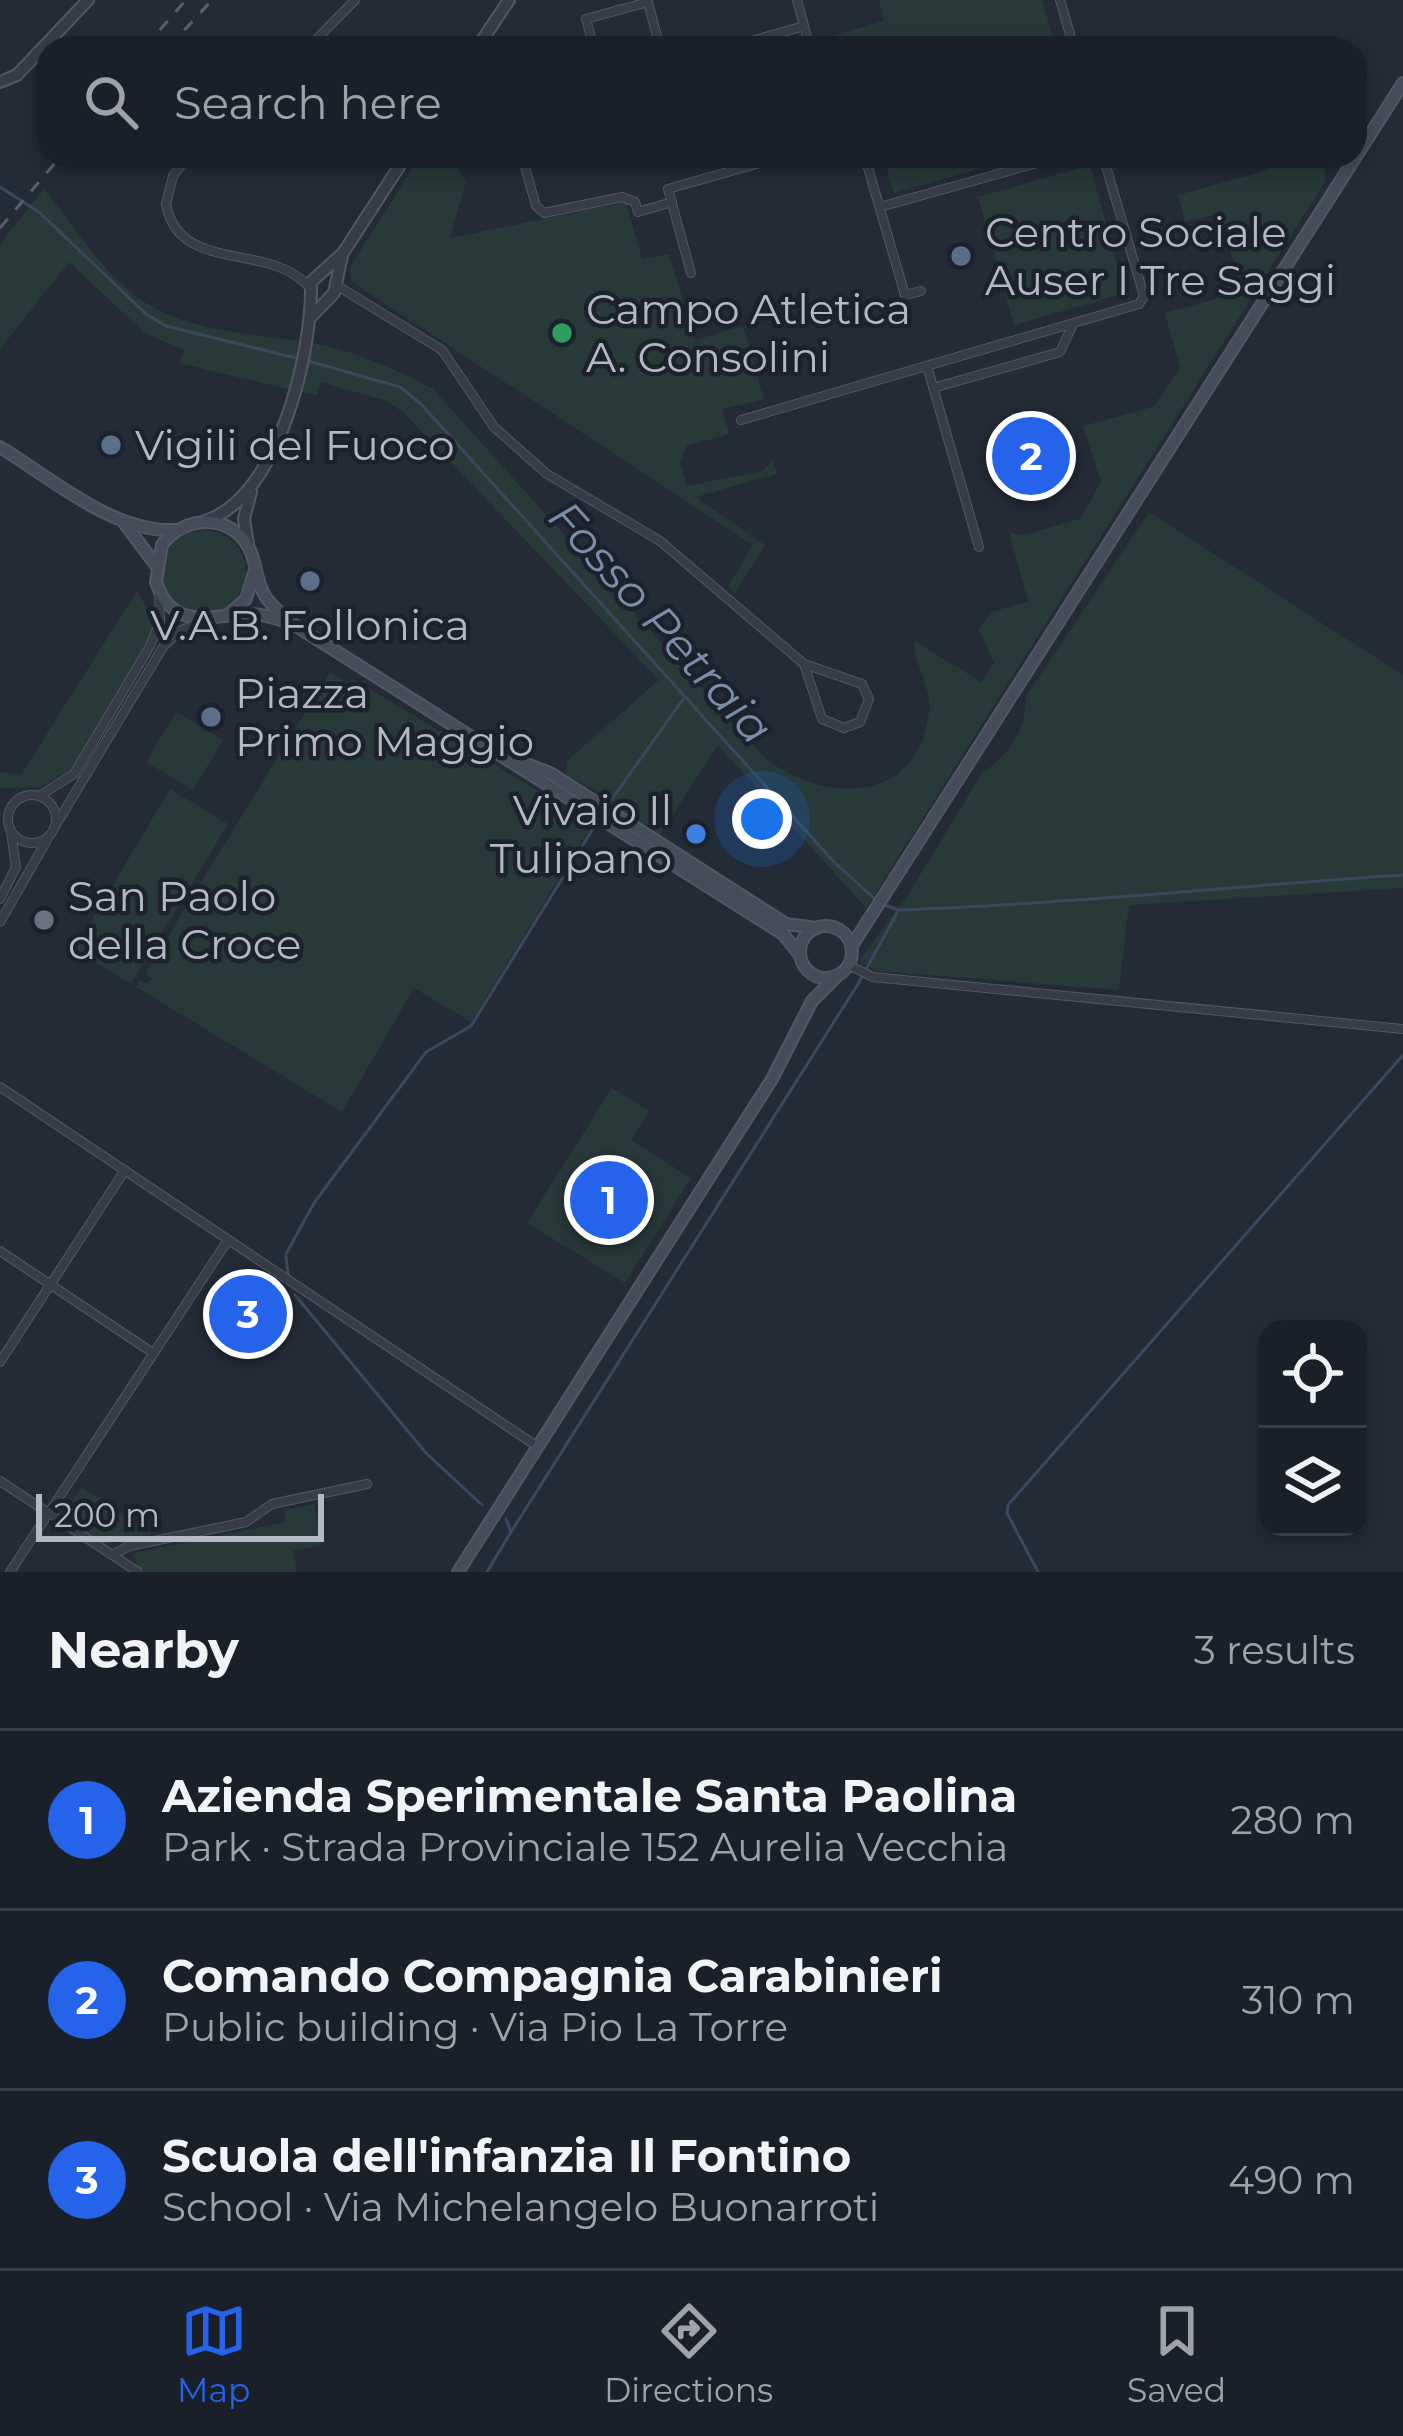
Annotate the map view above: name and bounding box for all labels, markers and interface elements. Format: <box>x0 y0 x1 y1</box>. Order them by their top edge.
search box <box>36 36 1367 168</box>
icon: search <box>78 69 144 135</box>
text: Search here <box>174 75 442 130</box>
place label: Centro Sociale Auser I Tre Saggi <box>985 206 1336 306</box>
marker: Centro Sociale Auser I Tre Saggi <box>948 243 974 269</box>
place label: Campo Atletica A. Consolini <box>586 283 911 383</box>
marker: Campo Atletica A. Consolini <box>549 320 575 346</box>
pin: 2 <box>992 411 1070 501</box>
place label: Vigili del Fuoco <box>135 419 455 471</box>
marker: Vigili del Fuoco <box>98 432 124 458</box>
water label: Fosso Petraia <box>538 489 785 754</box>
marker: V.A.B. Follonica <box>297 568 323 594</box>
place label: V.A.B. Follonica <box>150 599 470 651</box>
place label: Piazza Primo Maggio <box>235 667 534 767</box>
marker: Piazza Primo Maggio <box>198 704 224 730</box>
place label: Vivaio Il Tulipano <box>490 784 672 884</box>
your location <box>732 789 792 849</box>
marker: Vivaio Il Tulipano <box>683 821 709 847</box>
place label: San Paolo della Croce <box>68 870 301 970</box>
marker: San Paolo della Croce <box>31 907 57 933</box>
pin: 1 <box>570 1155 648 1245</box>
pin: 3 <box>209 1269 287 1359</box>
map controls <box>1259 1320 1367 1536</box>
button: locate <box>1259 1320 1367 1428</box>
button: layers <box>1259 1428 1367 1536</box>
scale bar <box>36 1488 324 1541</box>
text: 200 m <box>54 1495 160 1535</box>
text: Nearby <box>48 1619 239 1681</box>
text: 3 results <box>1194 1626 1355 1674</box>
text: Azienda Sperimentale Santa Paolina <box>162 1768 1017 1823</box>
text: 1 <box>79 1796 95 1844</box>
text: 280 m <box>1231 1796 1355 1844</box>
text: Park · Strada Provinciale 152 Aurelia Vecchia <box>162 1823 1008 1871</box>
text: Comando Compagnia Carabinieri <box>162 1948 942 2003</box>
text: 2 <box>75 1976 99 2024</box>
text: 310 m <box>1242 1976 1355 2024</box>
text: Public building · Via Pio La Torre <box>162 2003 788 2051</box>
text: Scuola dell'infanzia Il Fontino <box>162 2128 851 2183</box>
text: 3 <box>75 2156 99 2204</box>
text: 490 m <box>1228 2156 1355 2204</box>
text: School · Via Michelangelo Buonarroti <box>162 2183 879 2231</box>
tab: Map <box>177 2298 250 2410</box>
tab: Directions <box>604 2298 773 2410</box>
tab: Saved <box>1127 2298 1226 2410</box>

